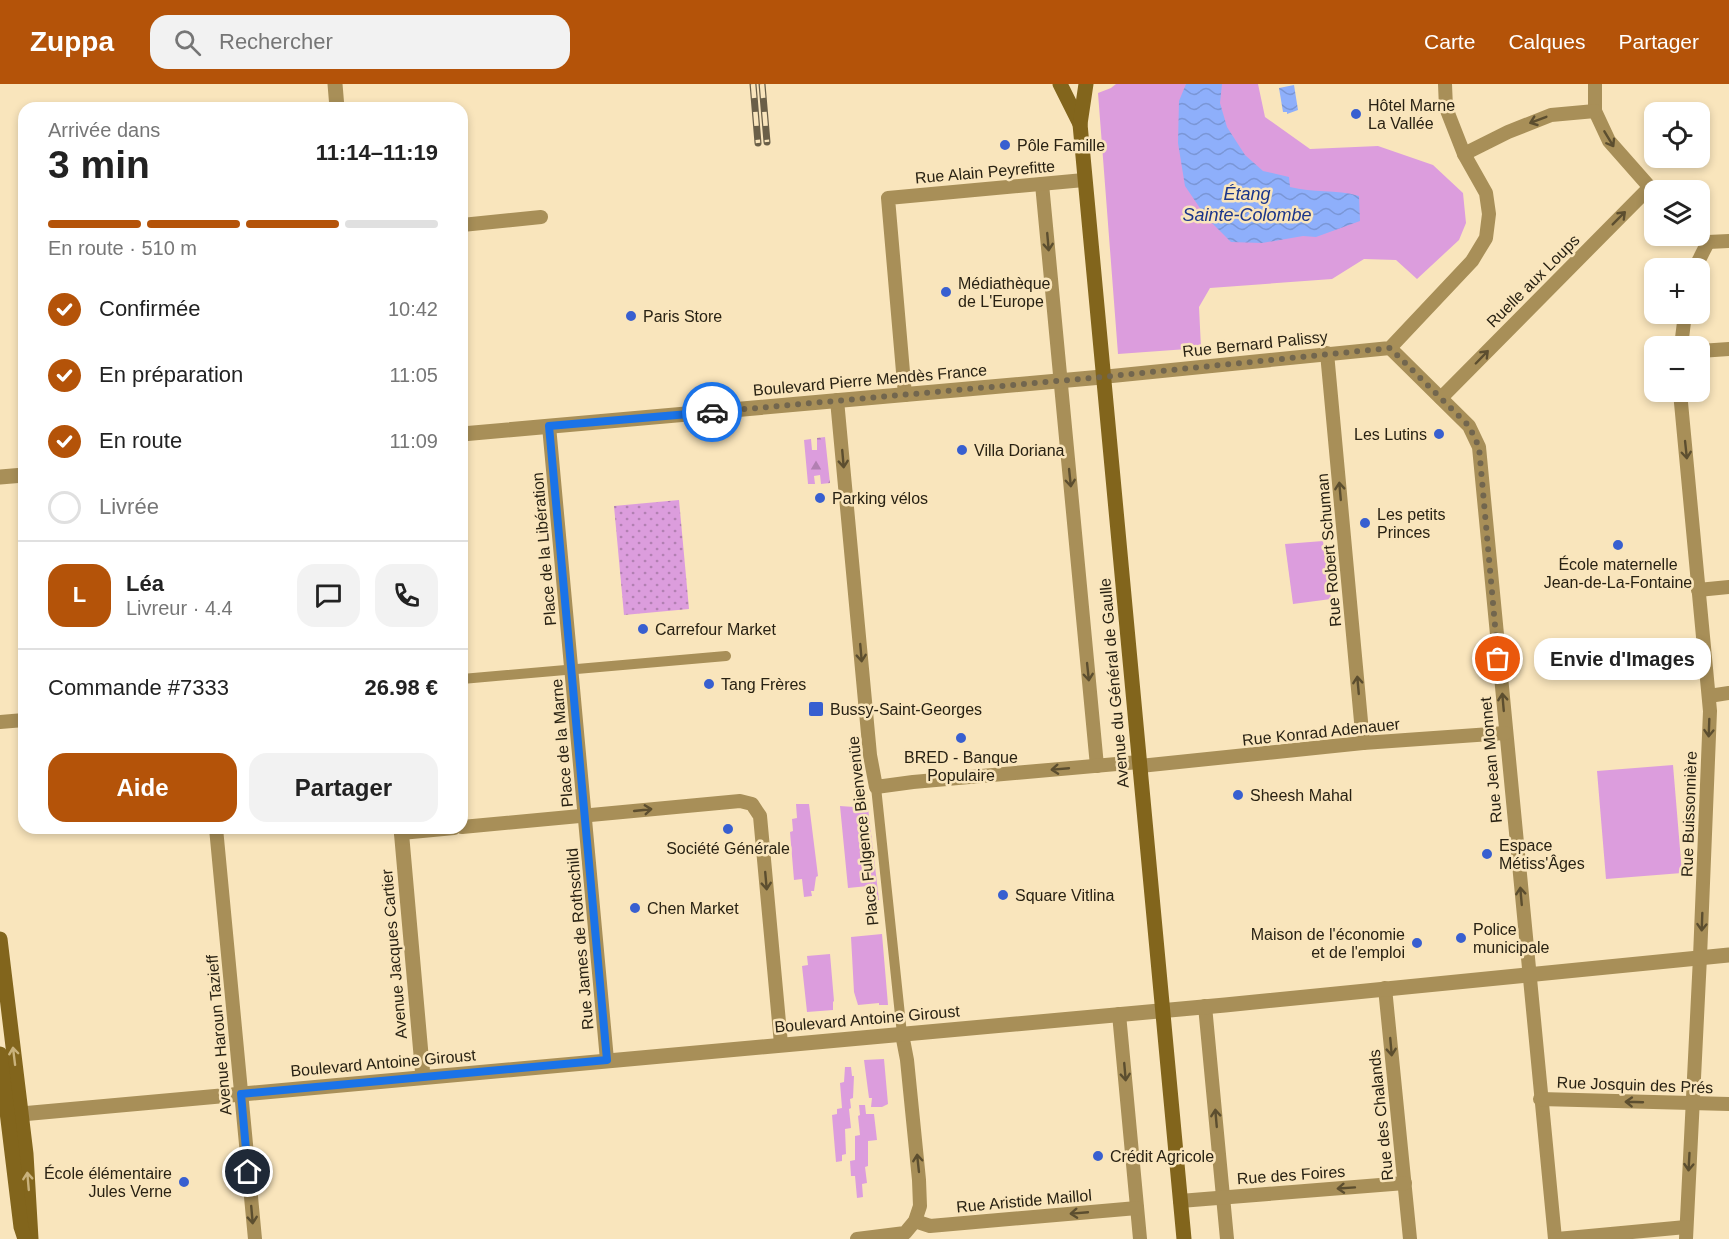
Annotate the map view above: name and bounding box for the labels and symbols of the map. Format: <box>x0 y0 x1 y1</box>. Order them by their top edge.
place label: Hôtel Marne La Vallée <box>1368 97 1455 132</box>
marker: Hôtel Marne La Vallée <box>1349 107 1363 121</box>
one-way arrow <box>1529 115 1548 126</box>
one-way arrow <box>1604 130 1616 147</box>
place label: Pôle Famille <box>1017 137 1105 154</box>
marker: Pôle Famille <box>998 138 1012 152</box>
street label: Rue Alain Peyrefitte <box>914 157 1056 187</box>
water label: Étang Sainte-Colombe <box>1182 184 1312 225</box>
one-way arrow <box>1612 211 1627 225</box>
one-way arrow <box>1043 231 1054 251</box>
street label: Ruelle aux Loups <box>1483 231 1583 331</box>
place label: Médiathèque de L'Europe <box>958 275 1051 310</box>
marker: Médiathèque de L'Europe <box>939 285 953 299</box>
place label: Paris Store <box>643 308 722 325</box>
marker: Paris Store <box>624 309 638 323</box>
street label: Rue Bernard Palissy <box>1182 328 1328 360</box>
one-way arrow <box>1475 350 1489 365</box>
street label: Boulevard Pierre Mendès France <box>752 361 988 399</box>
courier <box>682 382 742 442</box>
place label: Les Lutins <box>1354 426 1427 443</box>
marker: Les Lutins <box>1432 427 1446 441</box>
one-way arrow <box>1681 439 1692 459</box>
place label: Villa Doriana <box>974 442 1065 459</box>
marker: Villa Doriana <box>955 443 969 457</box>
one-way arrow <box>838 448 849 468</box>
one-way arrow <box>1065 467 1076 487</box>
street label: Place de la Libération <box>529 472 559 626</box>
street label: Rue Robert Schuman <box>1314 473 1344 627</box>
one-way arrow <box>1334 481 1345 501</box>
place label: Parking vélos <box>832 490 928 507</box>
marker: Parking vélos <box>813 491 827 505</box>
place label: Les petits Princes <box>1377 506 1445 541</box>
marker: Les petits Princes <box>1358 516 1372 530</box>
marker: École maternelle Jean-de-La-Fontaine <box>1611 538 1625 552</box>
place label: École maternelle Jean-de-La-Fontaine <box>1544 555 1692 591</box>
street label: Avenue du Général de Gaulle <box>1096 577 1132 789</box>
place label: Carrefour Market <box>655 621 776 638</box>
marker: Carrefour Market <box>636 622 650 636</box>
pin <box>1472 633 1523 684</box>
callout: Envie d'Images <box>1534 638 1711 680</box>
one-way arrow <box>856 642 867 662</box>
one-way arrow <box>1083 662 1094 681</box>
one-way arrow <box>1352 675 1363 695</box>
place label: Tang Frères <box>721 676 806 693</box>
marker: Tang Frères <box>702 677 716 691</box>
street label: Place de la Marne <box>548 678 576 808</box>
one-way arrow <box>1497 692 1508 712</box>
street label: Rue Jean Monnet <box>1477 696 1505 824</box>
marker: Bussy-Saint-Georges <box>807 700 825 718</box>
place label: Bussy-Saint-Georges <box>830 701 982 718</box>
street label: Rue Konrad Adenauer <box>1241 715 1401 749</box>
one-way arrow <box>1703 717 1715 737</box>
marker: BRED - Banque Populaire <box>954 731 968 745</box>
street label: Place Fulgence Bienvenüe <box>845 735 881 927</box>
place label: BRED - Banque Populaire <box>904 749 1018 784</box>
street label: Rue Buissonnière <box>1678 750 1700 877</box>
one-way arrow <box>1050 764 1070 775</box>
place label: Sheesh Mahal <box>1250 787 1352 804</box>
marker: Sheesh Mahal <box>1231 788 1245 802</box>
one-way arrow <box>633 804 652 815</box>
marker: Société Générale <box>721 822 735 836</box>
place label: Espace Métiss'Âges <box>1499 837 1585 872</box>
place label: Société Générale <box>666 840 790 857</box>
street label: Rue James de Rothschild <box>564 847 596 1031</box>
marker: Espace Métiss'Âges <box>1480 847 1494 861</box>
street label: Avenue Jacques Cartier <box>378 868 410 1040</box>
one-way arrow <box>761 871 772 891</box>
place label: Square Vitlina <box>1015 887 1114 904</box>
one-way arrow <box>1515 887 1526 907</box>
marker: Square Vitlina <box>996 888 1010 902</box>
place label: Chen Market <box>647 900 739 917</box>
marker: Chen Market <box>628 901 642 915</box>
one-way arrow <box>1696 912 1707 932</box>
place label: Police municipale <box>1473 921 1550 956</box>
place label: Maison de l'économie et de l'emploi <box>1251 926 1405 961</box>
marker: Police municipale <box>1454 931 1468 945</box>
marker: Maison de l'économie et de l'emploi <box>1410 936 1424 950</box>
street label: Avenue Haroun Tazieff <box>203 954 234 1116</box>
street label: Boulevard Antoine Giroust <box>774 1002 961 1036</box>
one-way arrow <box>1386 1036 1397 1056</box>
one-way arrow <box>8 1046 19 1066</box>
street label: Boulevard Antoine Giroust <box>290 1046 477 1080</box>
street label: Rue des Chalands <box>1366 1049 1396 1181</box>
one-way arrow <box>1120 1062 1131 1082</box>
street label: Rue Josquin des Prés <box>1556 1074 1714 1096</box>
one-way arrow <box>1624 1096 1644 1108</box>
one-way arrow <box>1210 1109 1221 1128</box>
pin <box>222 1146 273 1197</box>
place label: Crédit Agricole <box>1110 1148 1214 1165</box>
marker: Crédit Agricole <box>1091 1149 1105 1163</box>
one-way arrow <box>1684 1151 1695 1171</box>
one-way arrow <box>912 1154 923 1174</box>
street label: Rue des Foires <box>1236 1163 1346 1187</box>
place label: École élémentaire Jules Verne <box>44 1164 172 1200</box>
one-way arrow <box>22 1171 33 1191</box>
marker: École élémentaire Jules Verne <box>177 1175 191 1189</box>
one-way arrow <box>1337 1182 1357 1193</box>
street label: Rue Aristide Maillol <box>955 1187 1093 1215</box>
one-way arrow <box>247 1204 258 1224</box>
one-way arrow <box>1069 1208 1089 1219</box>

